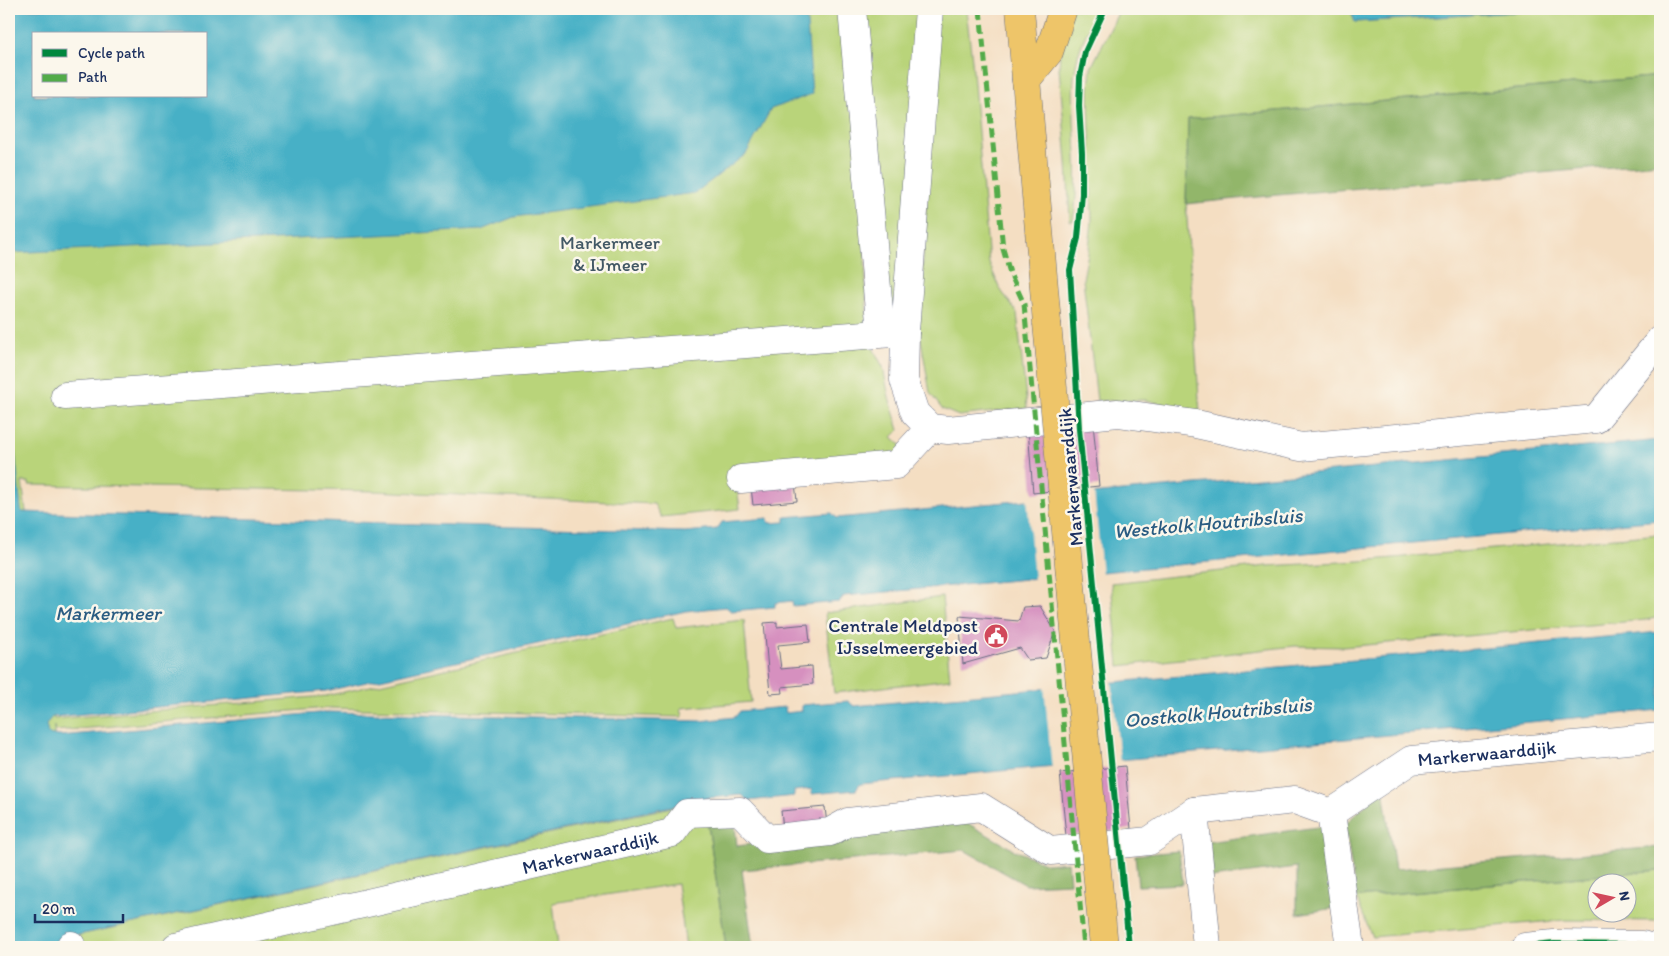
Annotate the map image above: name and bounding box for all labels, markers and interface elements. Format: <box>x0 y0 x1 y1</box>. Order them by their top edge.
legend <box>32 32 208 98</box>
text: Cycle path <box>78 44 145 62</box>
text: Path <box>78 68 107 86</box>
park label: Markermeer & IJmeer <box>560 231 661 276</box>
street label: Markerwaarddijk <box>1053 407 1088 547</box>
water label: Westkolk Houtribsluis <box>1113 503 1304 543</box>
water label: Markermeer <box>55 601 163 625</box>
place label: Centrale Meldpost IJsselmeergebied <box>828 614 978 659</box>
public building icon: Centrale Meldpost IJsselmeergebied <box>983 623 1009 649</box>
water label: Oostkolk Houtribsluis <box>1123 692 1314 732</box>
street label: Markerwaarddijk <box>1417 736 1557 771</box>
street label: Markerwaarddijk <box>520 825 661 879</box>
north arrow <box>1586 874 1636 924</box>
text: N <box>1615 890 1633 902</box>
scale bar <box>35 891 122 923</box>
text: 20 m <box>42 900 76 918</box>

